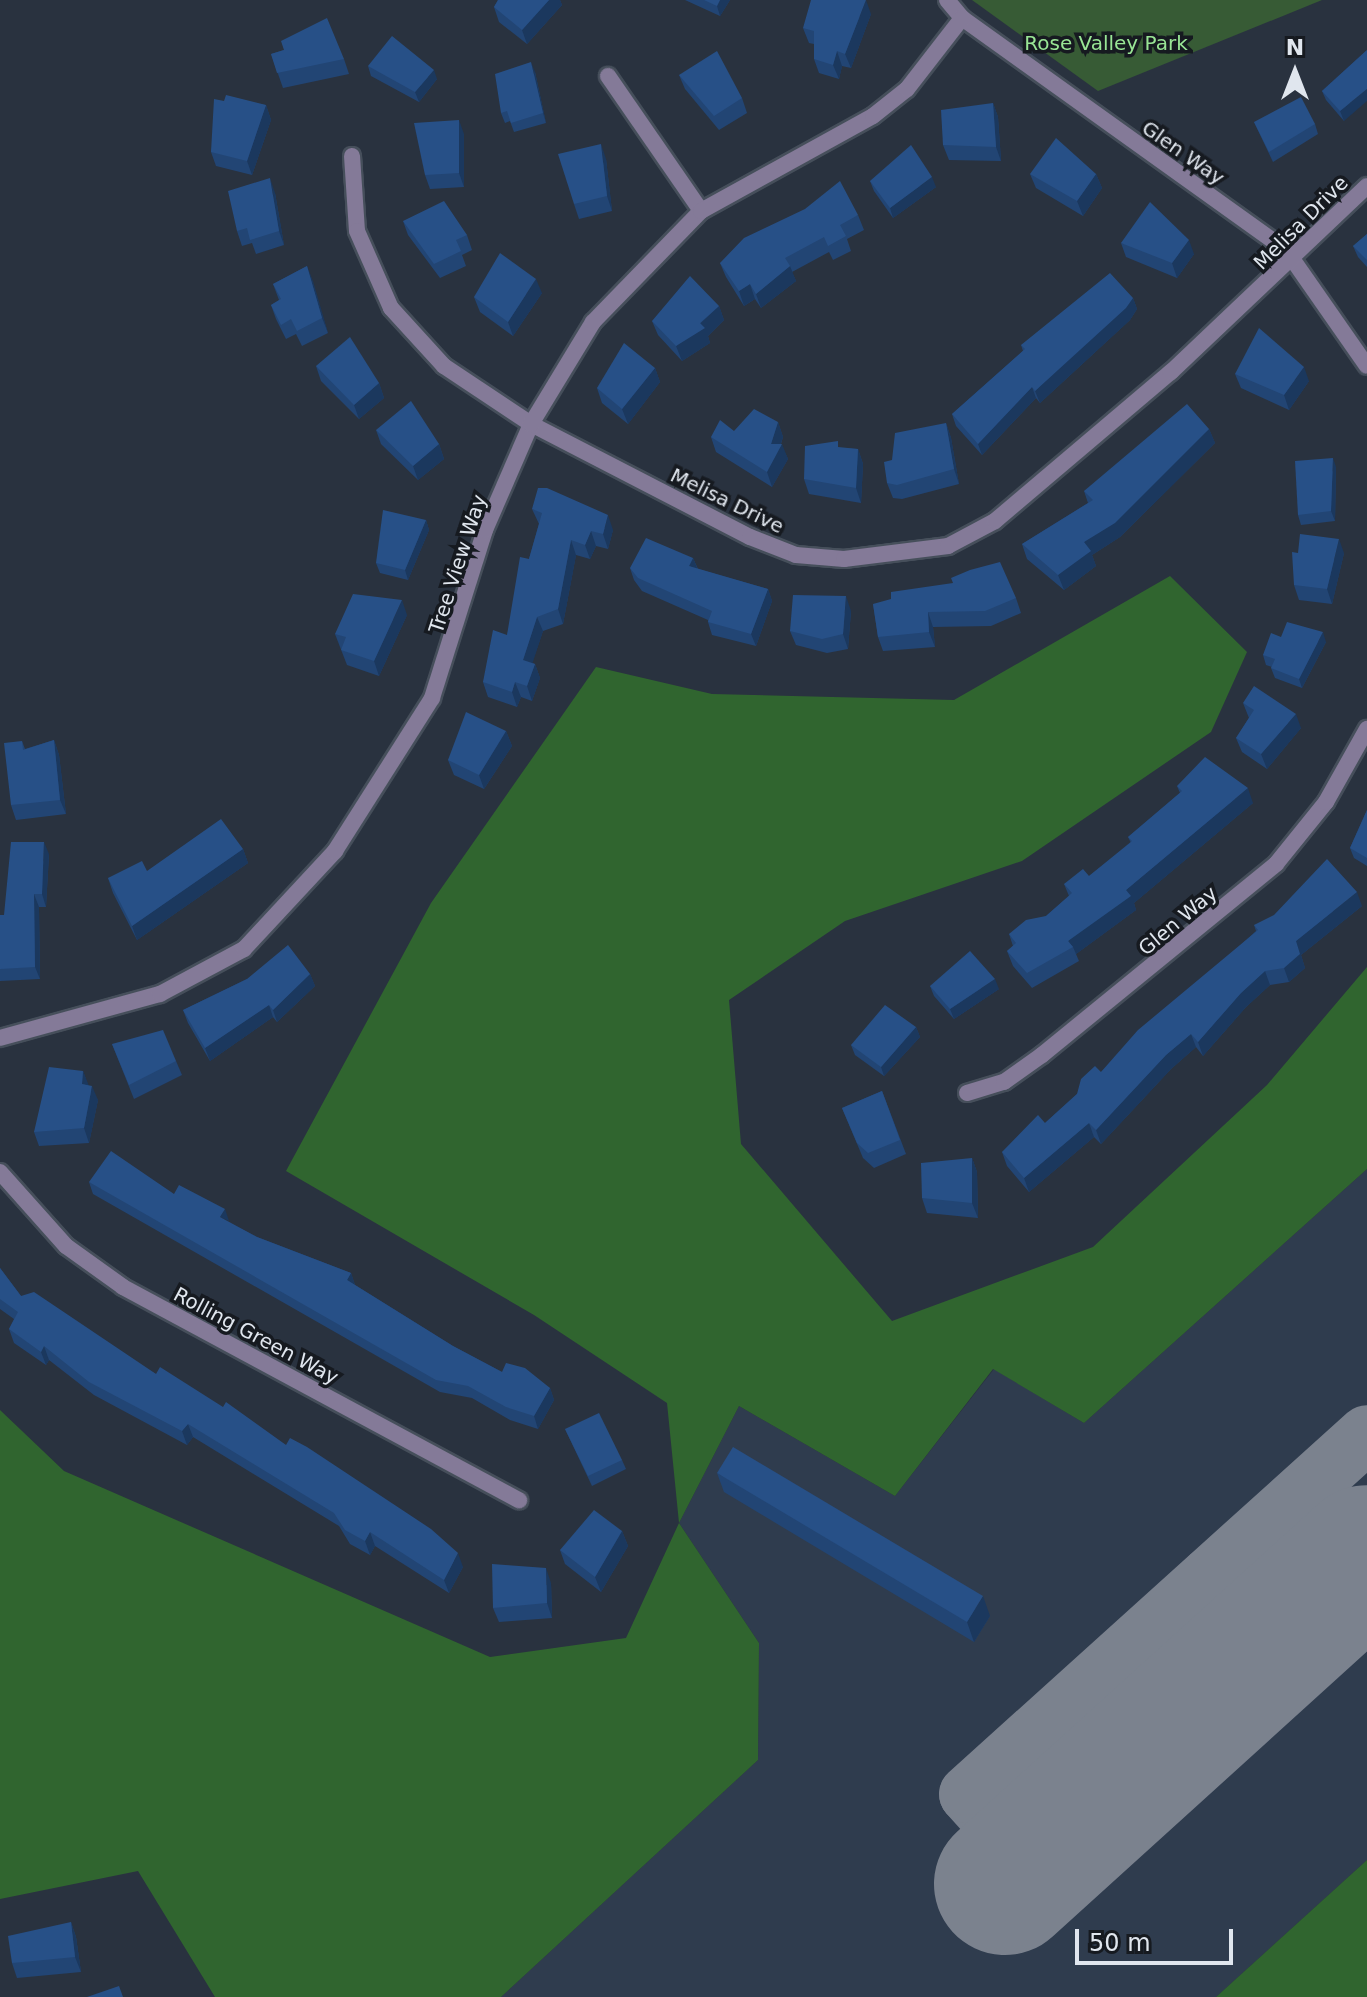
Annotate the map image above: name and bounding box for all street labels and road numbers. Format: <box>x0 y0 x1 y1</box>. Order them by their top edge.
street label: Glen Way <box>1137 116 1229 190</box>
street label: Melisa Drive <box>1249 171 1353 275</box>
street label: Melisa Drive <box>666 463 788 539</box>
street label: Tree View Way <box>424 492 492 636</box>
street label: Glen Way <box>1134 881 1222 961</box>
street label: Rolling Green Way <box>170 1282 342 1390</box>

